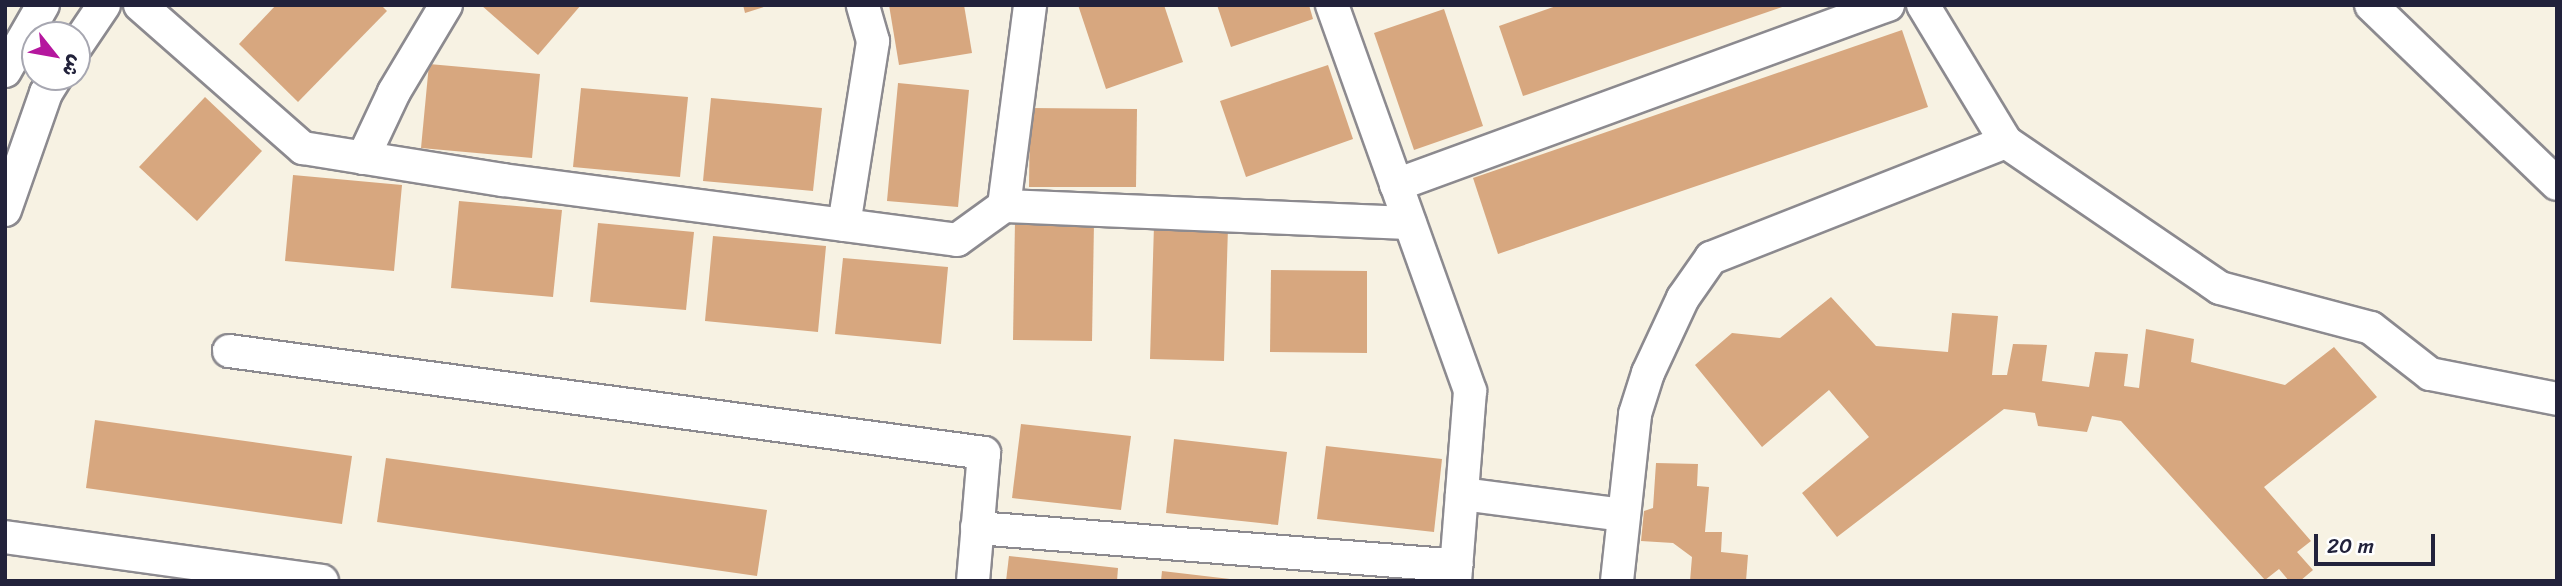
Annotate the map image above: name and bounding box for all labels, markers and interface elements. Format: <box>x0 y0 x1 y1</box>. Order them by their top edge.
north arrow <box>21 21 91 91</box>
text: ش <box>53 49 92 84</box>
scale bar <box>2317 520 2438 564</box>
text: 20 m <box>2327 527 2374 565</box>

